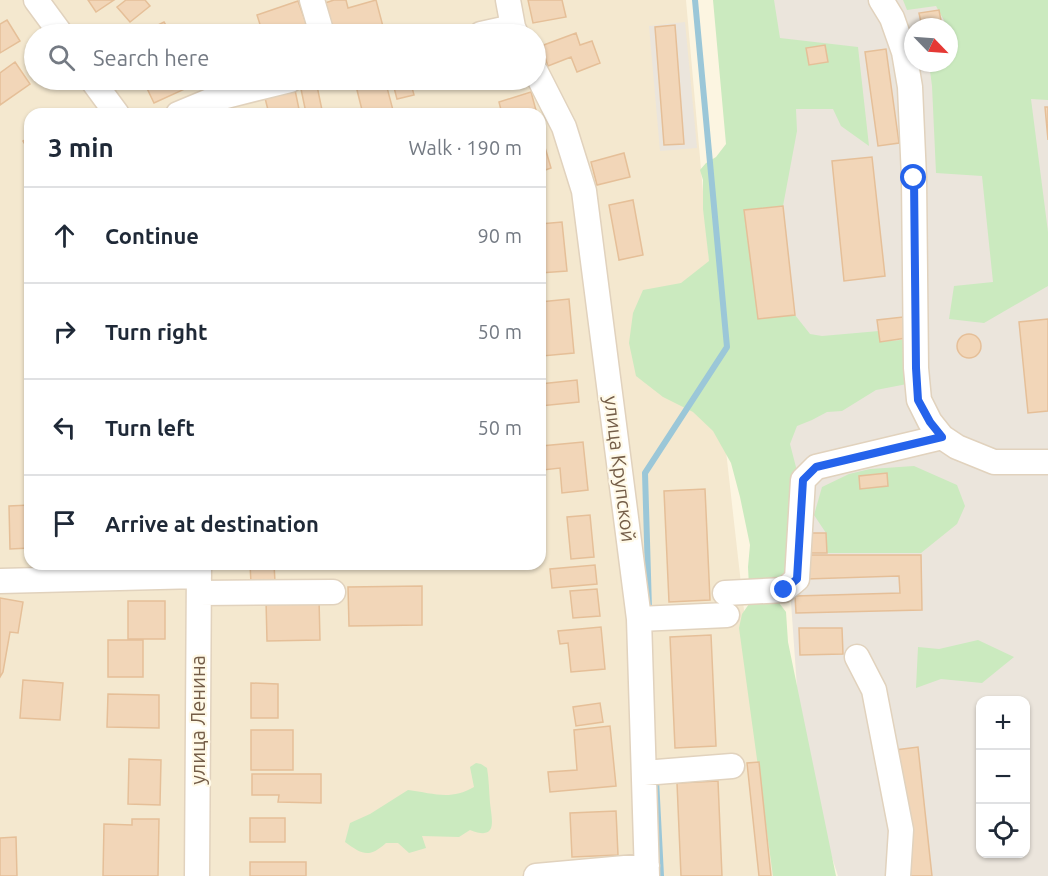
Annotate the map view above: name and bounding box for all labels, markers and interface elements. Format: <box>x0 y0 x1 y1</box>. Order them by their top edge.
north arrow <box>904 18 958 72</box>
search box <box>24 24 546 90</box>
icon: search <box>45 41 78 74</box>
text: Search here <box>93 45 209 70</box>
text: 3 min <box>48 133 114 162</box>
text: Walk · 190 m <box>409 136 522 159</box>
route start <box>900 164 926 190</box>
icon: ahead <box>48 219 81 252</box>
text: Continue <box>105 223 199 248</box>
text: 90 m <box>478 224 522 247</box>
icon: right <box>48 315 81 348</box>
text: Turn right <box>105 319 207 344</box>
text: 50 m <box>478 320 522 343</box>
street label: улица Крупской <box>600 395 641 543</box>
icon: left <box>48 411 81 444</box>
text: Turn left <box>105 415 195 440</box>
text: 50 m <box>478 416 522 439</box>
icon: arrive <box>48 507 81 540</box>
text: Arrive at destination <box>105 511 319 536</box>
route end <box>770 576 796 602</box>
street label: улица Ленина <box>186 655 209 785</box>
map controls <box>976 696 1030 858</box>
button: + <box>976 696 1030 750</box>
button: − <box>976 750 1030 804</box>
button: locate <box>976 804 1030 858</box>

